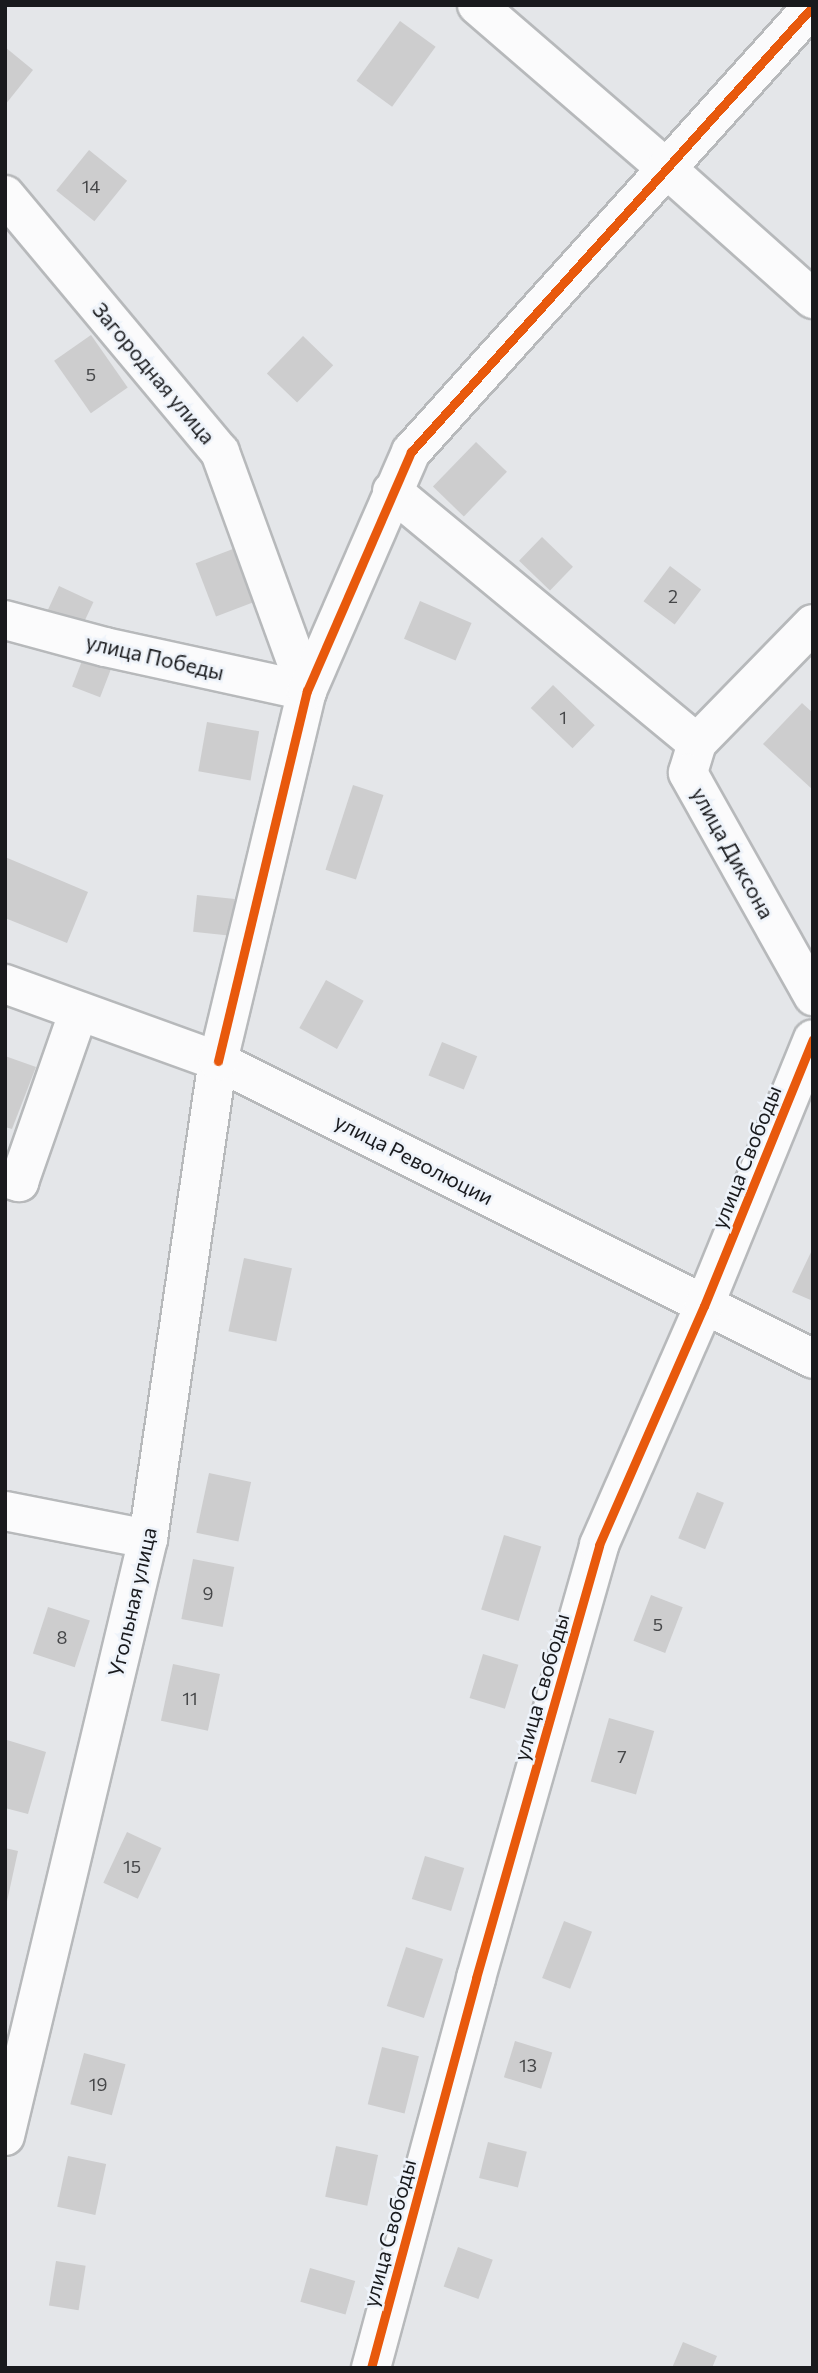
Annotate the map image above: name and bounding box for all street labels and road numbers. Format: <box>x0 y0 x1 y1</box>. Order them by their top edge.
street label: Загородная улица <box>88 297 220 449</box>
street label: улица Победы <box>83 629 227 685</box>
street label: улица Диксона <box>686 783 780 923</box>
street label: улица Свободы <box>706 1082 786 1232</box>
street label: улица Революции <box>331 1108 497 1210</box>
street label: Угольная улица <box>103 1525 161 1679</box>
street label: улица Свободы <box>508 1610 574 1764</box>
street label: улица Свободы <box>357 2156 421 2310</box>

